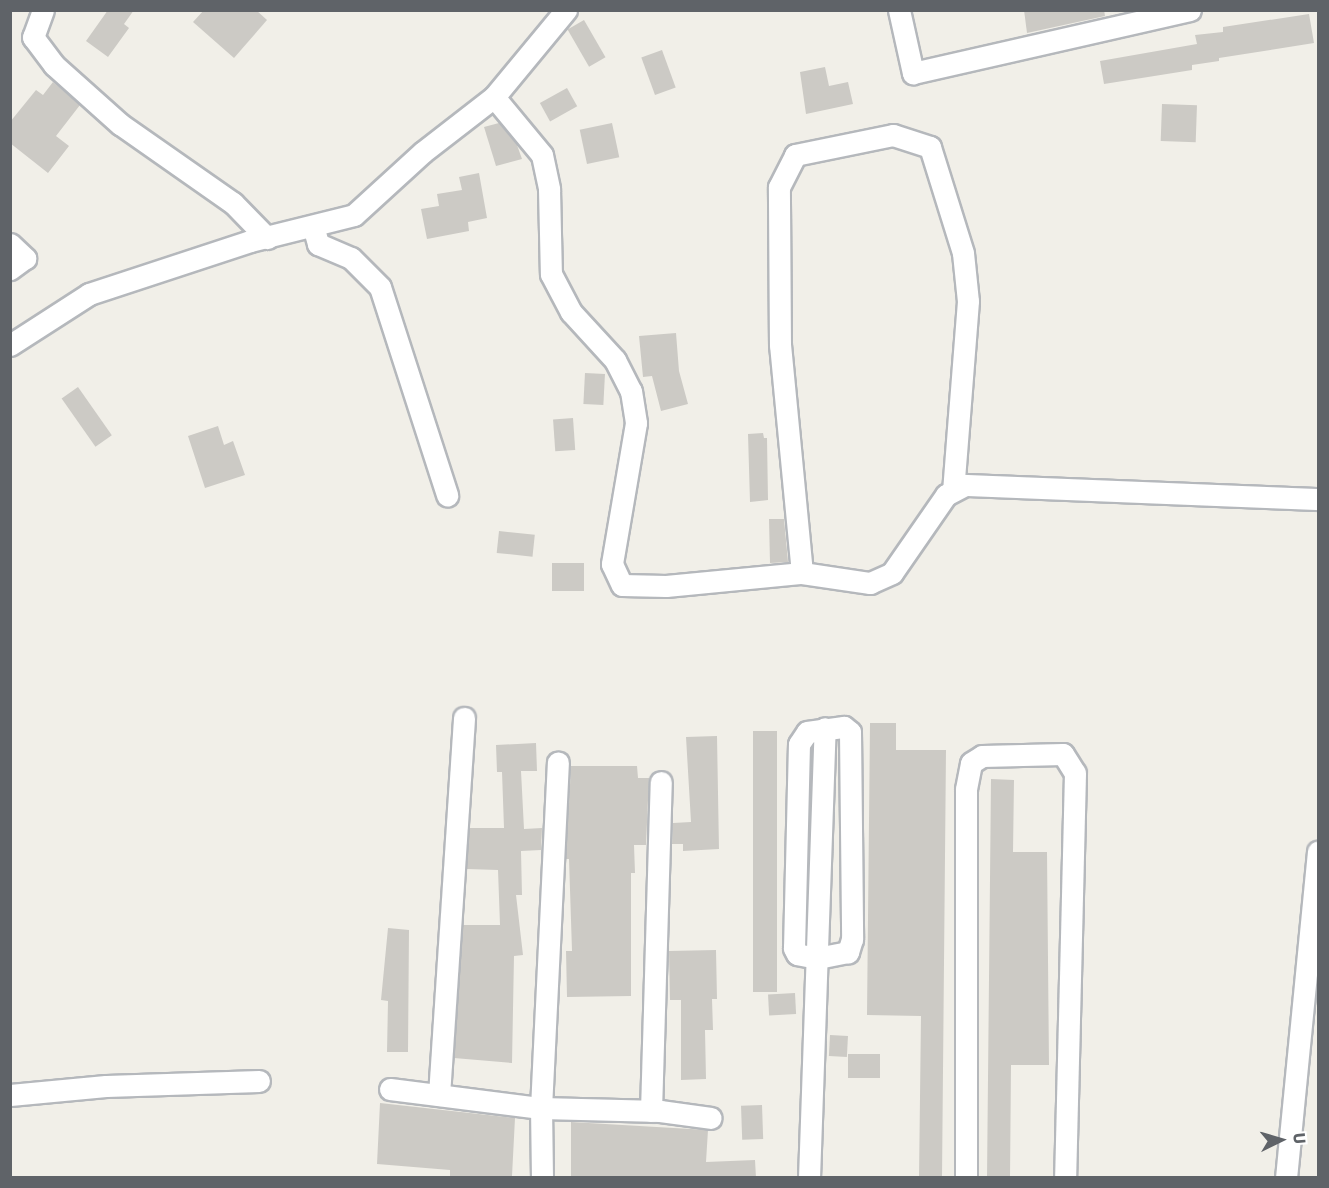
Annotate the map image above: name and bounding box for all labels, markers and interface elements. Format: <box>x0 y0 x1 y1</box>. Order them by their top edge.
north arrow <box>1251 1110 1311 1170</box>
text: U <box>1287 1132 1311 1145</box>

